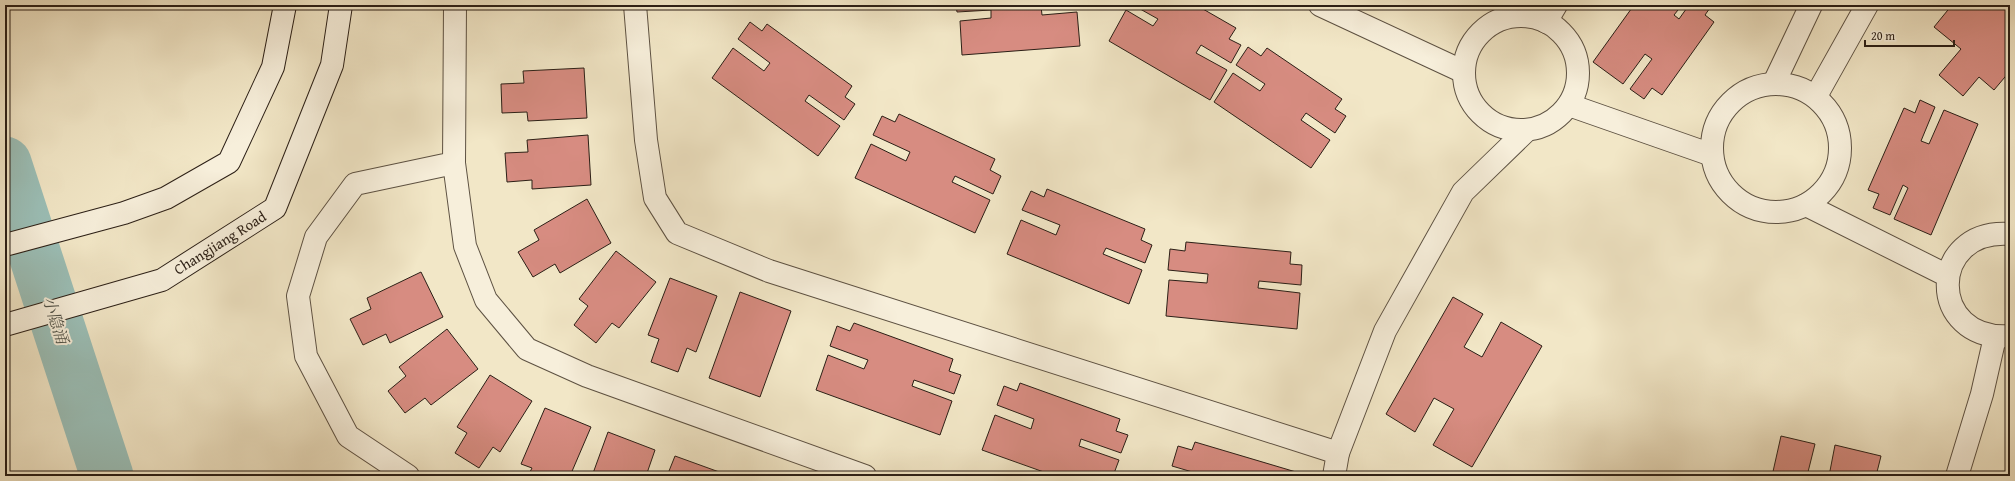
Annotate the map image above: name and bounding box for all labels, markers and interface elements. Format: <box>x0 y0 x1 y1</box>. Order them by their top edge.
scale bar <box>1865 22 1954 48</box>
text: 20 m <box>1871 27 1895 44</box>
street label: Changjiang Road <box>169 206 270 279</box>
water label: 小隐涌 <box>37 293 75 348</box>

